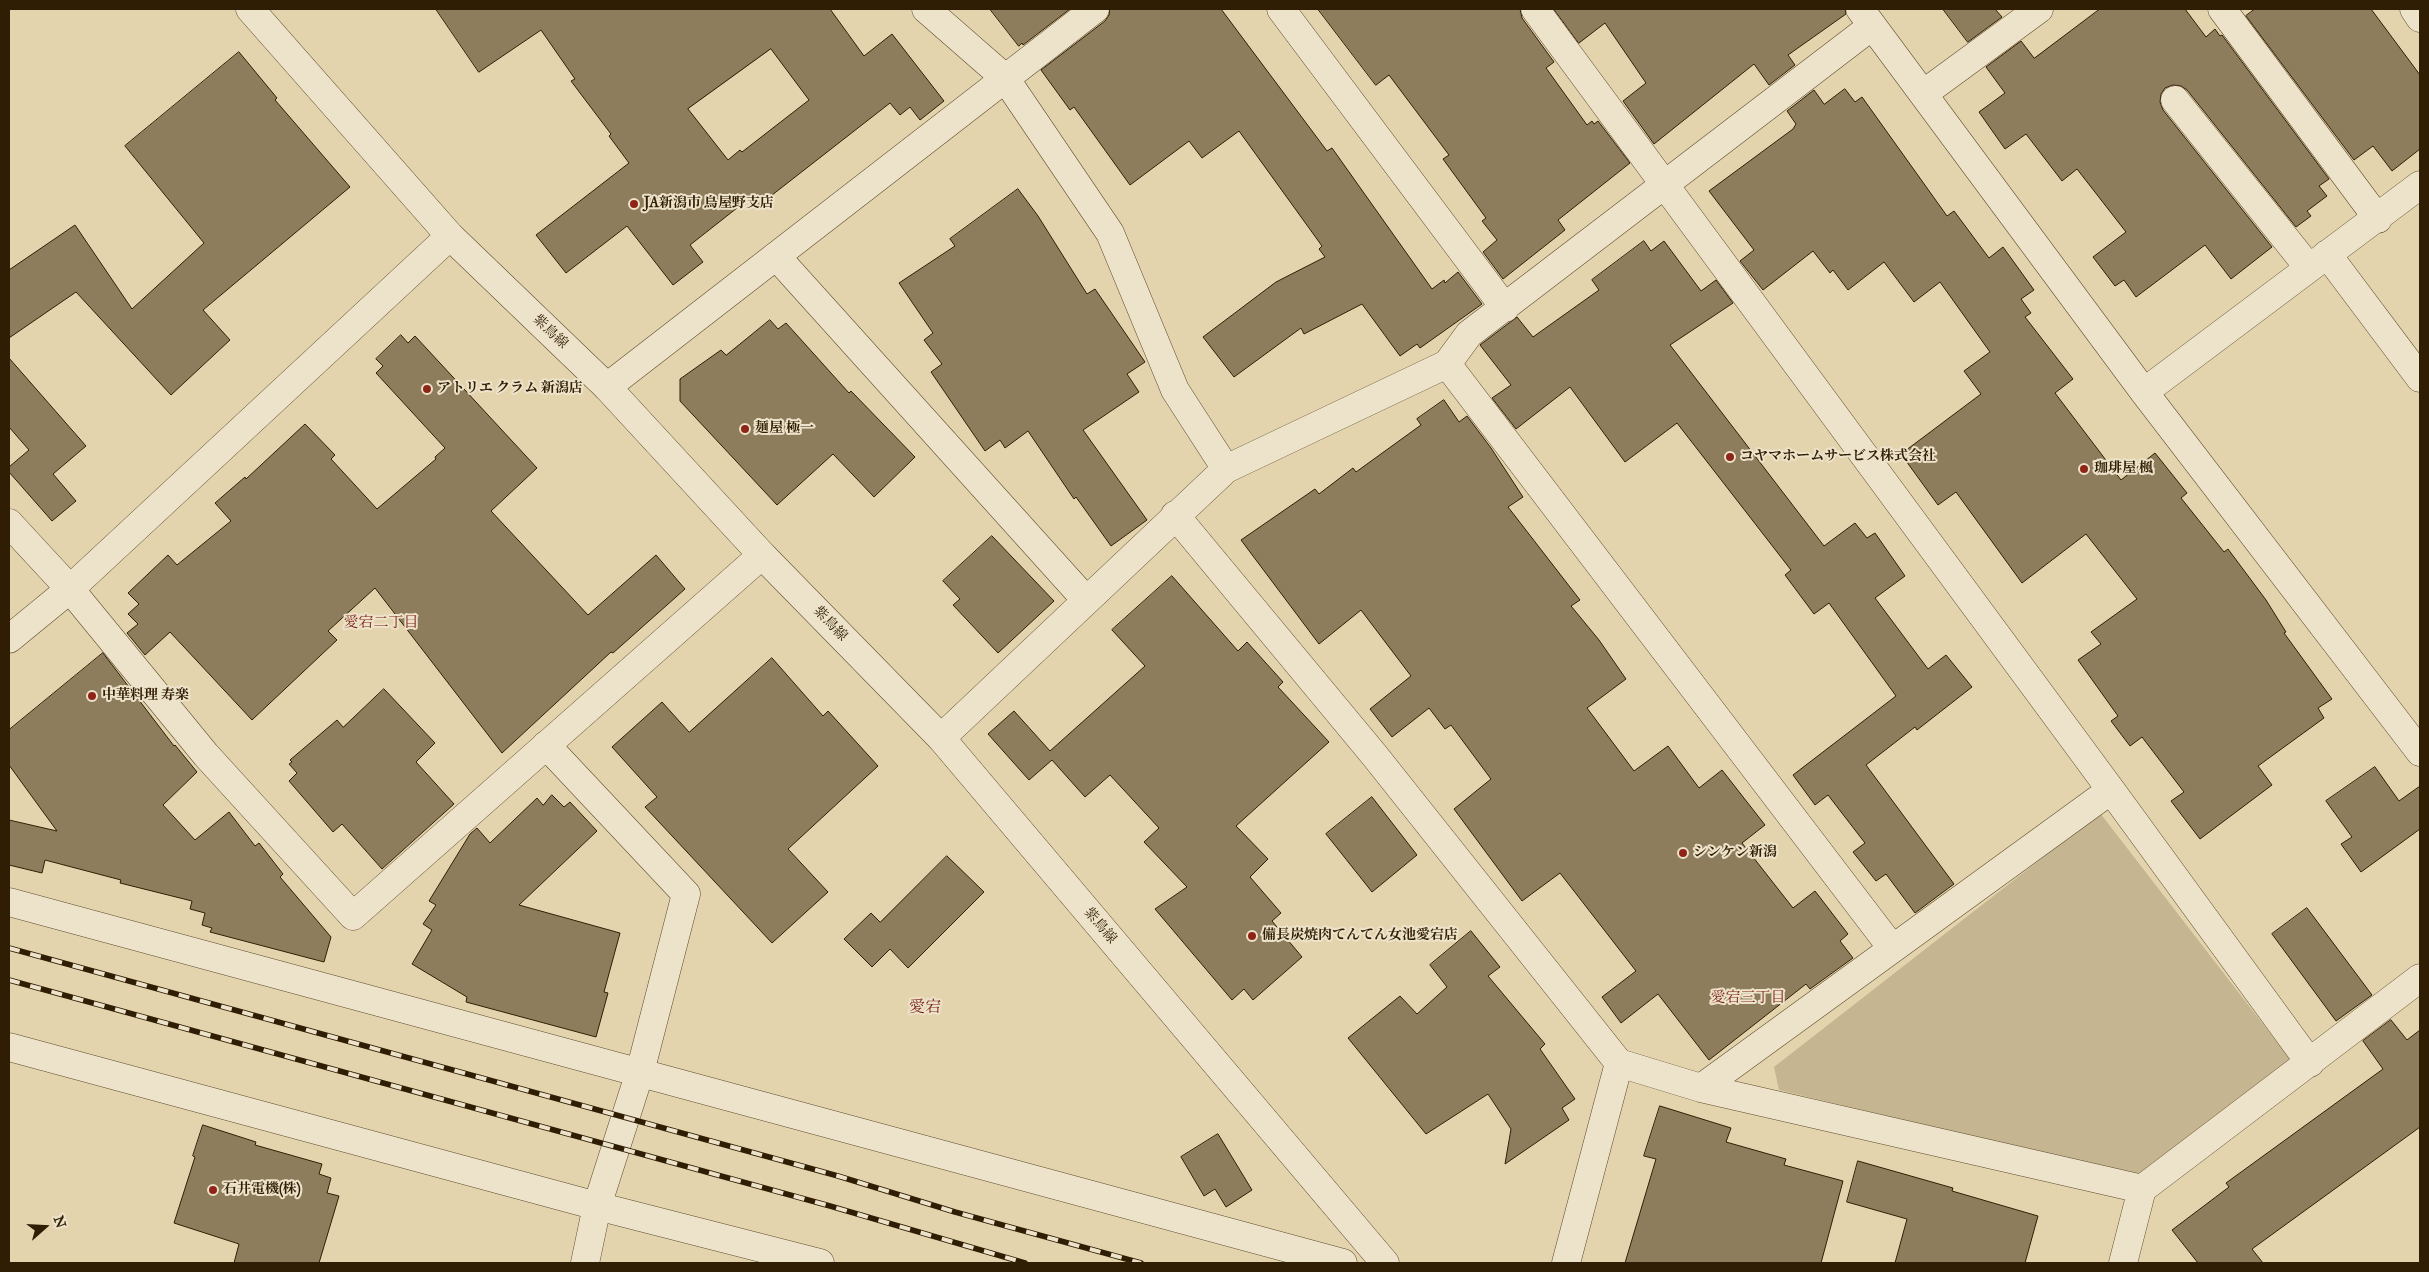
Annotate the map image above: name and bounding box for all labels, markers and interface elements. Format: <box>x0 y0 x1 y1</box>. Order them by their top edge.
place label: JA新潟市 鳥屋野支店 <box>644 196 774 212</box>
marker: JA新潟市 鳥屋野支店 <box>628 198 640 210</box>
street label: 紫鳥線 <box>529 311 571 353</box>
place label: アトリエ クラム 新潟店 <box>437 381 583 397</box>
marker: アトリエ クラム 新潟店 <box>421 383 433 395</box>
place label: 麺屋 極一 <box>755 421 814 437</box>
marker: 麺屋 極一 <box>739 423 751 435</box>
place label: コヤマホームサービス株式会社 <box>1740 449 1936 465</box>
marker: コヤマホームサービス株式会社 <box>1724 451 1736 463</box>
place label: 珈琲屋 楓 <box>2094 461 2153 477</box>
marker: 珈琲屋 楓 <box>2078 463 2090 475</box>
street label: 紫鳥線 <box>809 603 851 645</box>
district label: 愛宕二丁目 <box>344 614 418 632</box>
place label: 中華料理 寿楽 <box>102 688 189 704</box>
marker: 中華料理 寿楽 <box>86 690 98 702</box>
place label: シンケン新潟 <box>1693 845 1777 861</box>
marker: シンケン新潟 <box>1677 847 1689 859</box>
street label: 紫鳥線 <box>1080 905 1120 947</box>
place label: 備長炭焼肉てんてん女池愛宕店 <box>1262 928 1458 944</box>
marker: 備長炭焼肉てんてん女池愛宕店 <box>1246 930 1258 942</box>
district label: 愛宕三丁目 <box>1711 989 1785 1007</box>
district label: 愛宕 <box>909 998 941 1018</box>
place label: 石井電機(株) <box>223 1182 301 1198</box>
marker: 石井電機(株) <box>207 1184 219 1196</box>
north arrow <box>20 1202 70 1252</box>
text: N <box>50 1214 70 1230</box>

